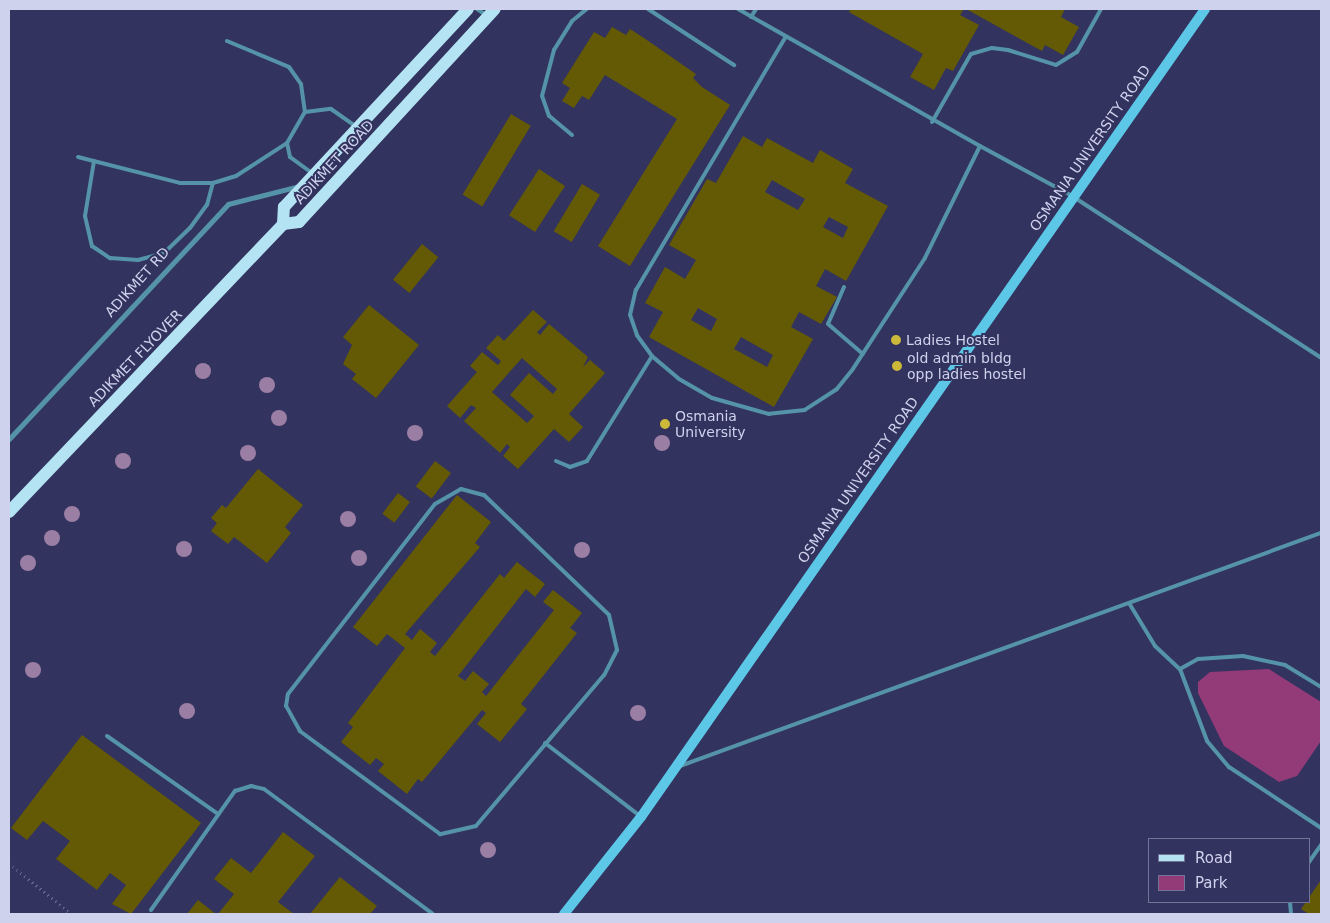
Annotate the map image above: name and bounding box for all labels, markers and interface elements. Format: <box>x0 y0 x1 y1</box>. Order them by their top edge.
street label: OSMANIA UNIVERSITY ROAD <box>1026 62 1154 234</box>
street label: ADIKMET ROAD <box>291 117 377 207</box>
street label: ADIKMET RD <box>101 244 173 320</box>
street label: ADIKMET FLYOVER <box>84 306 186 410</box>
place label: Ladies Hostel <box>906 332 1000 348</box>
marker: Ladies Hostel <box>890 334 902 346</box>
place label: old admin bldg opp ladies hostel <box>907 350 1026 382</box>
marker: old admin bldg opp ladies hostel <box>891 360 903 372</box>
street label: OSMANIA UNIVERSITY ROAD <box>794 394 922 566</box>
place label: Osmania University <box>675 408 746 441</box>
marker: Osmania University <box>659 418 671 430</box>
legend <box>1148 838 1310 903</box>
text: Road <box>1195 849 1233 867</box>
text: Park <box>1195 874 1227 892</box>

